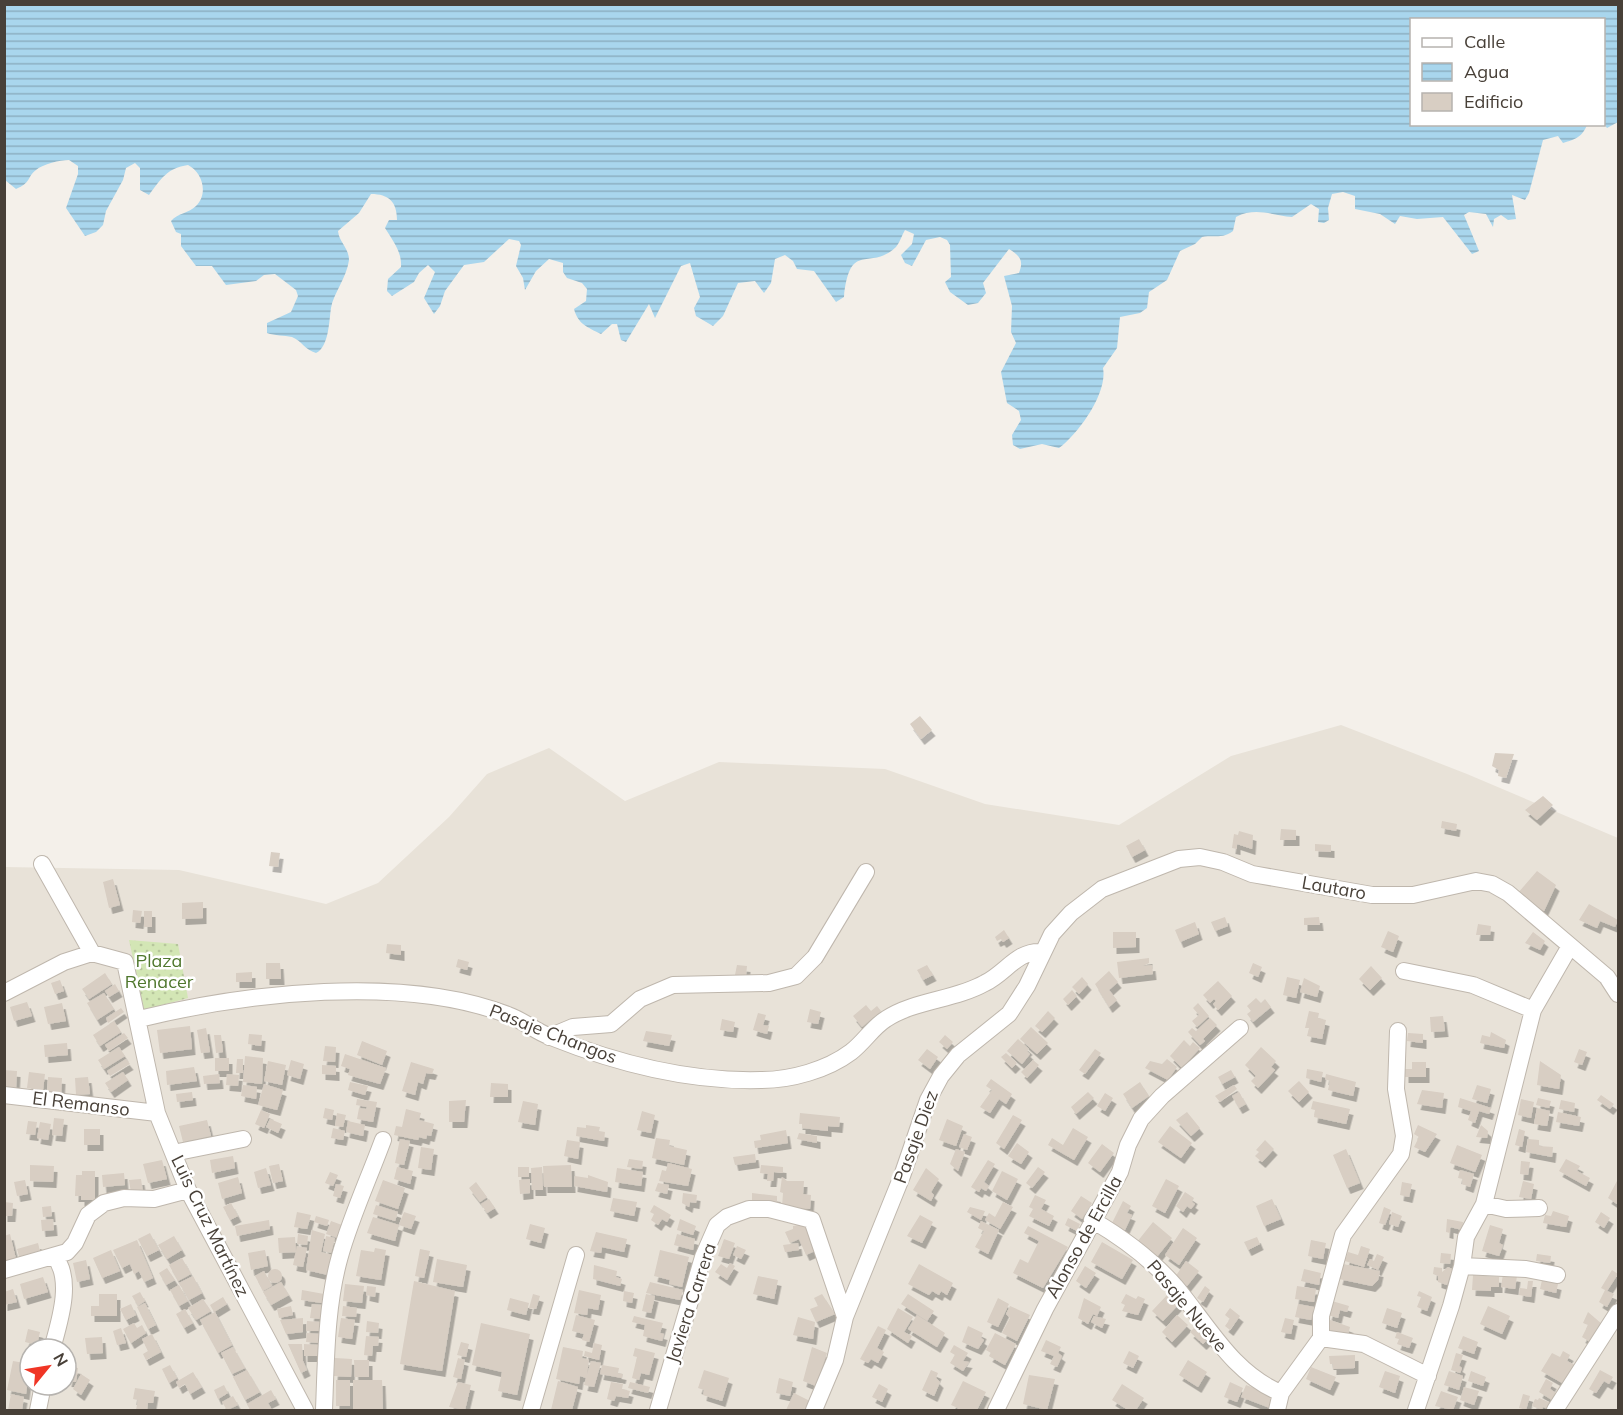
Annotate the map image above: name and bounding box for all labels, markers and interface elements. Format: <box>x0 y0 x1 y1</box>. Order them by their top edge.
legend <box>1410 18 1605 126</box>
text: Calle <box>1464 30 1505 53</box>
text: Agua <box>1464 60 1509 83</box>
text: Edificio <box>1464 90 1523 113</box>
street label: Lautaro <box>1300 871 1368 904</box>
park label: Plaza Renacer <box>125 949 194 993</box>
street label: Pasaje Changos <box>486 999 620 1068</box>
street label: El Remanso <box>31 1086 131 1121</box>
street label: Pasaje Diez <box>888 1087 943 1187</box>
street label: Luis Cruz Martínez <box>166 1151 255 1300</box>
street label: Alonso de Ercilla <box>1040 1171 1127 1302</box>
street label: Javiera Carrera <box>660 1240 721 1366</box>
street label: Pasaje Nueve <box>1142 1255 1233 1356</box>
north arrow <box>18 1337 78 1397</box>
text: N <box>49 1349 73 1370</box>

